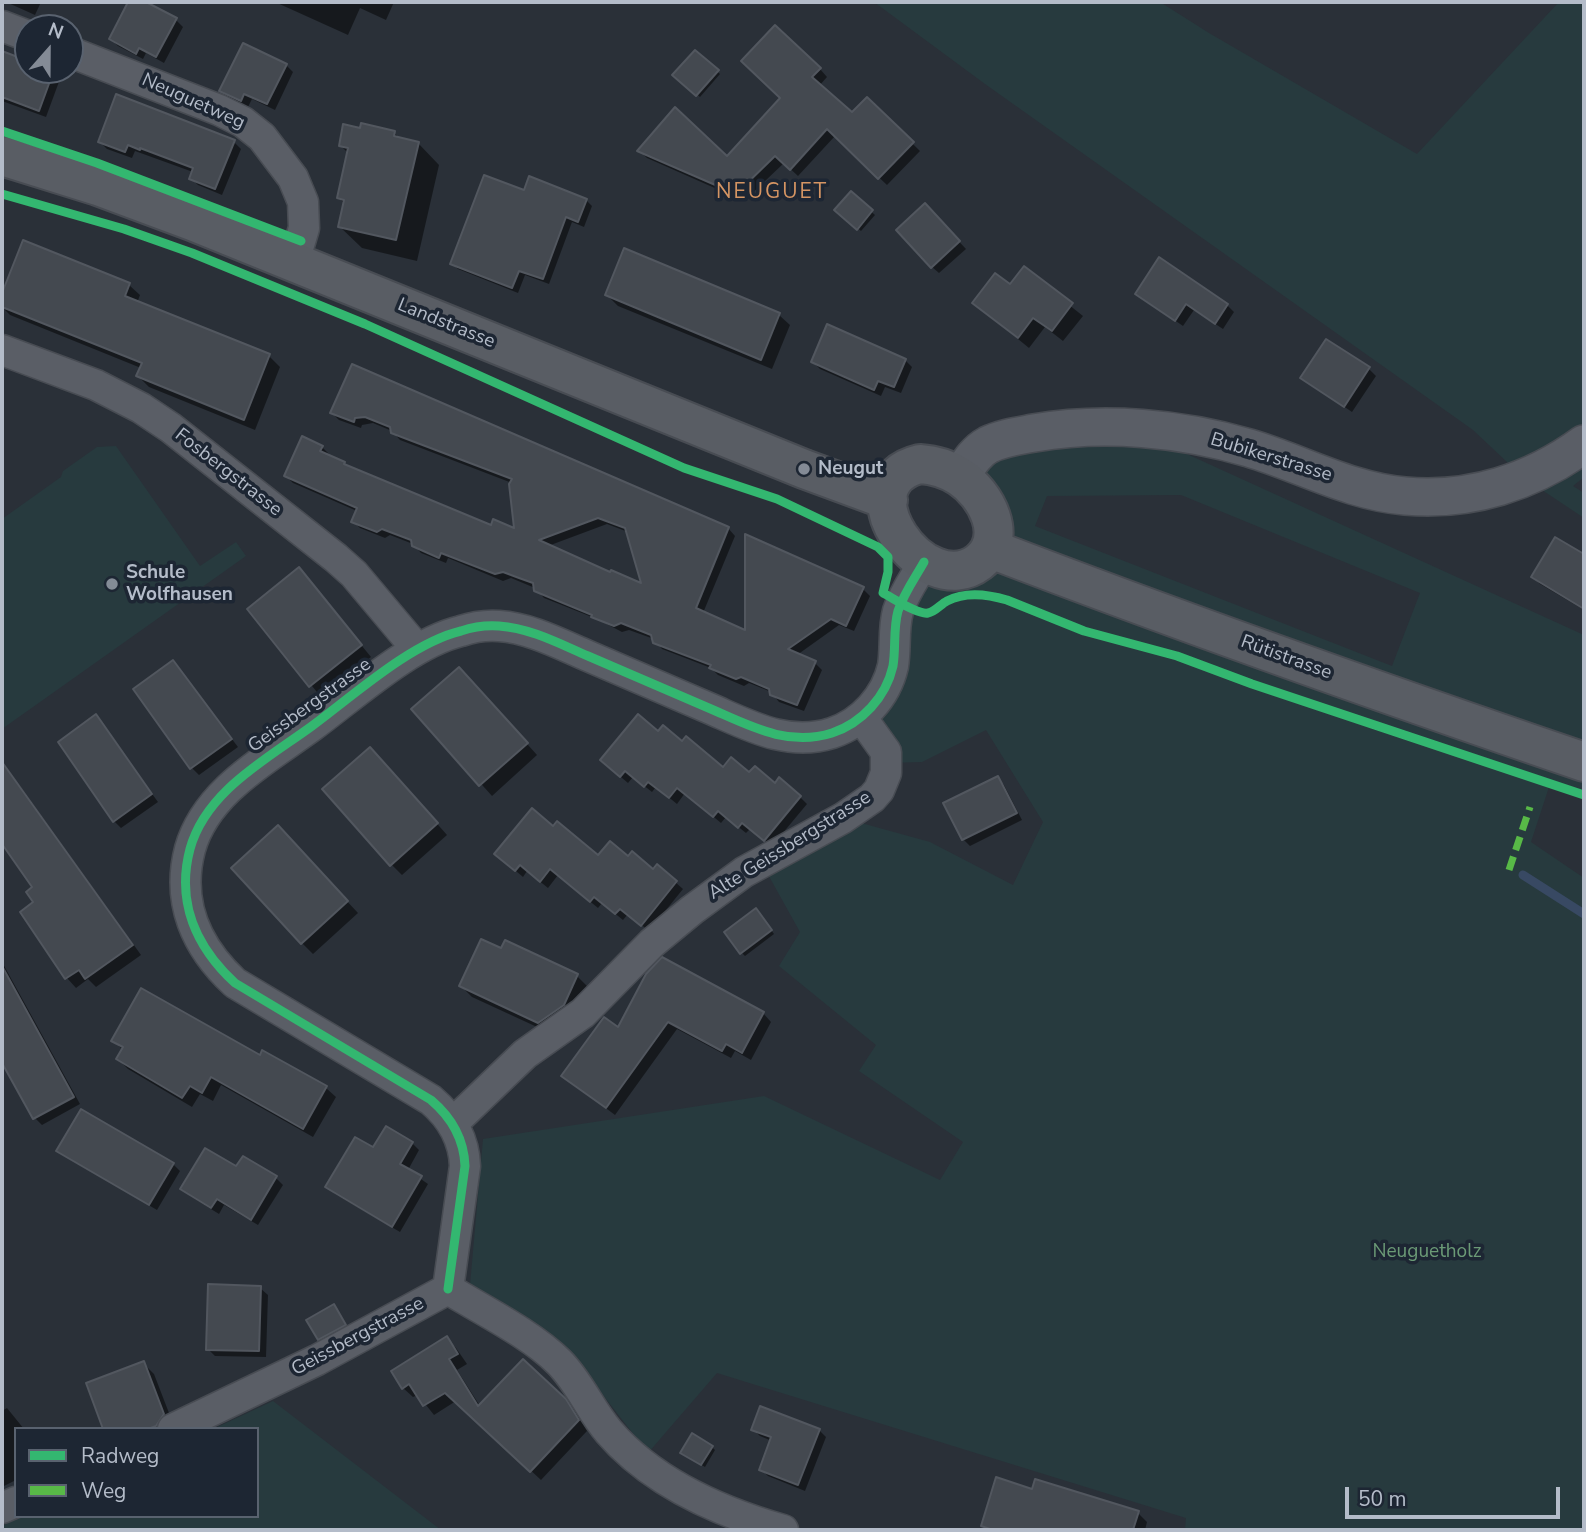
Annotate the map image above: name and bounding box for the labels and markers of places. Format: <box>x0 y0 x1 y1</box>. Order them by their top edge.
place label: Neugut <box>818 458 883 480</box>
marker: Neugut <box>796 461 812 477</box>
place label: Schule Wolfhausen <box>126 562 233 606</box>
marker: Schule Wolfhausen <box>104 576 120 592</box>

